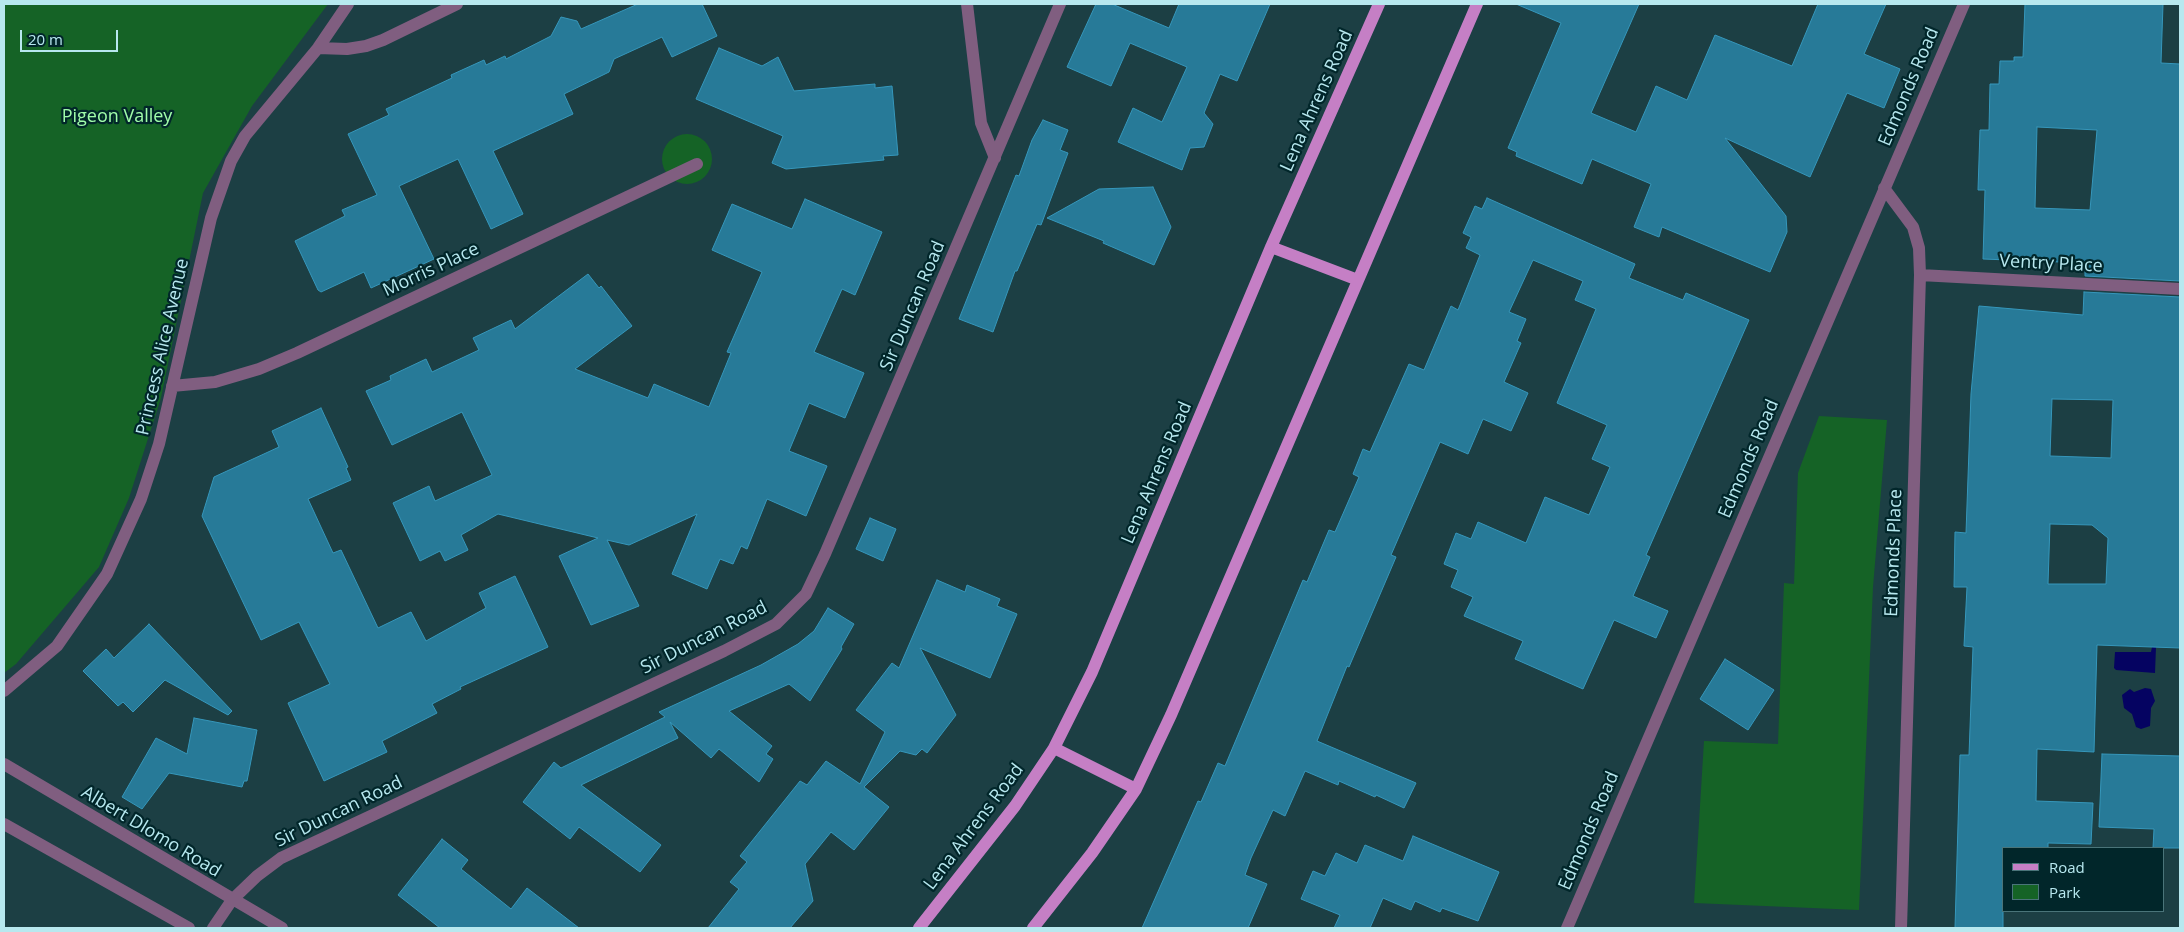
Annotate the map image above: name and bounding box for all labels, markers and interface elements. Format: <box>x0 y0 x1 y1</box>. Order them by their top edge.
scale bar <box>22 20 120 52</box>
street label: Edmonds Road <box>1874 24 1944 150</box>
street label: Lena Ahrens Road <box>1276 27 1358 175</box>
text: 20 m <box>28 29 63 49</box>
park label: Pigeon Valley <box>62 106 172 128</box>
street label: Morris Place <box>379 238 483 302</box>
street label: Sir Duncan Road <box>876 238 950 374</box>
street label: Ventry Place <box>1999 251 2103 277</box>
street label: Princess Alice Avenue <box>132 256 194 438</box>
street label: Edmonds Road <box>1714 396 1784 522</box>
street label: Lena Ahrens Road <box>1117 399 1197 547</box>
street label: Edmonds Place <box>1881 489 1907 617</box>
street label: Sir Duncan Road <box>637 597 771 679</box>
street label: Lena Ahrens Road <box>920 760 1028 894</box>
street label: Edmonds Road <box>1554 768 1624 894</box>
street label: Sir Duncan Road <box>272 772 406 852</box>
street label: Albert Dlomo Road <box>77 782 225 882</box>
legend <box>2002 847 2164 912</box>
text: Road <box>2049 857 2085 877</box>
text: Park <box>2049 882 2080 902</box>

